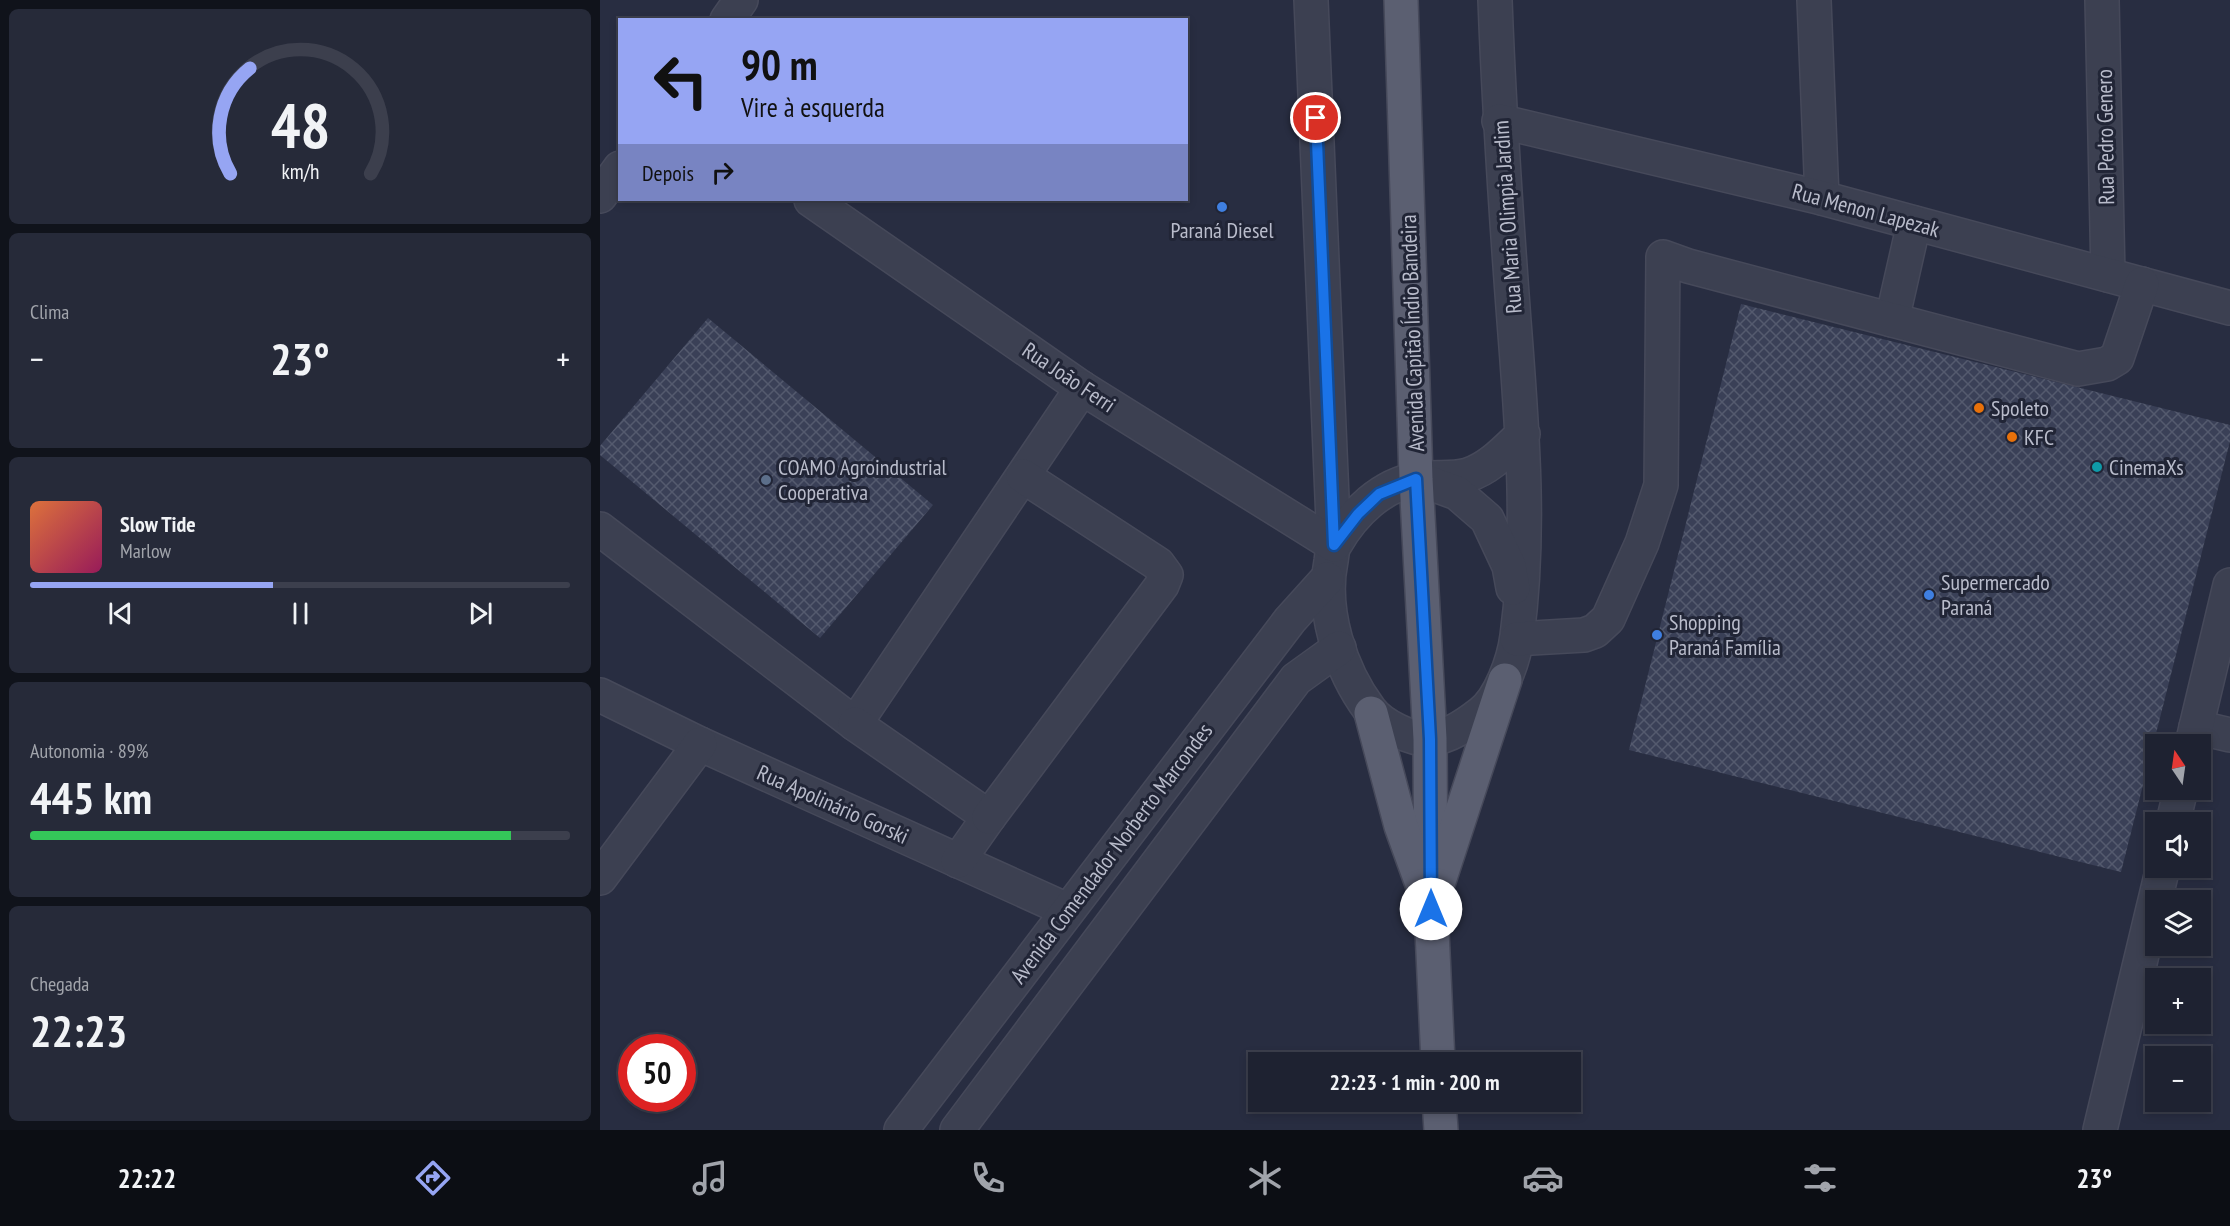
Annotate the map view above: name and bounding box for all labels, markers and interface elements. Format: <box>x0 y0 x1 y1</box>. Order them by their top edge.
text: 90 m <box>741 37 818 92</box>
icon: left <box>642 42 720 120</box>
street label: Rua Pedro Genero <box>2090 69 2120 205</box>
text: 48 <box>270 84 330 165</box>
text: Vire à esquerda <box>741 90 885 124</box>
pin <box>1290 92 1341 143</box>
icon: arrive <box>1299 101 1332 134</box>
street label: Rua Maria Olimpia Jardim <box>1486 120 1528 314</box>
icon: right <box>706 156 739 189</box>
text: km/h <box>281 157 319 185</box>
text: Depois <box>642 159 694 187</box>
street label: Rua Menon Lapezak <box>1789 177 1943 243</box>
marker: Paraná Diesel <box>1215 200 1229 214</box>
street label: Avenida Capitão Índio Bandeira <box>1394 214 1430 452</box>
place label: Paraná Diesel <box>1170 216 1274 244</box>
text: Clima <box>30 299 69 325</box>
text: 23° <box>270 329 330 387</box>
street label: Rua João Ferri <box>1017 336 1121 418</box>
text: − <box>30 337 44 380</box>
text: + <box>556 337 570 380</box>
place label: Spoleto <box>1991 394 2049 422</box>
marker: Spoleto <box>1972 401 1986 415</box>
place label: KFC <box>2024 423 2054 451</box>
marker: KFC <box>2005 430 2019 444</box>
place label: COAMO Agroindustrial Cooperativa <box>778 453 948 506</box>
place label: CinemaXs <box>2109 453 2184 481</box>
marker: CinemaXs <box>2090 460 2104 474</box>
marker: COAMO Agroindustrial Cooperativa <box>759 473 773 487</box>
text: Slow Tide <box>120 510 196 538</box>
text: Marlow <box>120 538 171 564</box>
place label: Supermercado Paraná <box>1941 568 2050 621</box>
marker: Supermercado Paraná <box>1922 588 1936 602</box>
icon: previous <box>104 597 137 630</box>
icon: pause <box>284 597 317 630</box>
icon: next <box>464 597 497 630</box>
place label: Shopping Paraná Família <box>1669 608 1781 661</box>
marker: Shopping Paraná Família <box>1650 628 1664 642</box>
street label: Avenida Comendador Norberto Marcondes <box>1004 717 1218 989</box>
north arrow <box>2145 734 2211 800</box>
map controls <box>2145 734 2211 1112</box>
text: Autonomia · 89% <box>30 738 148 764</box>
street label: Rua Apolinário Gorski <box>753 758 913 850</box>
text: 445 km <box>30 768 152 826</box>
button: sound <box>2145 812 2211 878</box>
position arrow <box>1399 877 1463 941</box>
button: layers <box>2145 890 2211 956</box>
button: + <box>2145 968 2211 1034</box>
text: Chegada <box>30 971 89 997</box>
text: 22:23 <box>30 1001 127 1059</box>
speed limit sign: 50 <box>618 1034 696 1112</box>
button: − <box>2145 1046 2211 1112</box>
text: 22:23 · 1 min · 200 m <box>1329 1068 1500 1096</box>
icon: directions <box>412 1157 454 1199</box>
icon: music <box>689 1157 731 1199</box>
icon: phone <box>967 1157 1009 1199</box>
icon: climate <box>1244 1157 1286 1199</box>
icon: car <box>1522 1157 1564 1199</box>
icon: filters <box>1799 1157 1841 1199</box>
text: 22:22 <box>118 1161 176 1195</box>
text: 23° <box>2077 1161 2112 1195</box>

